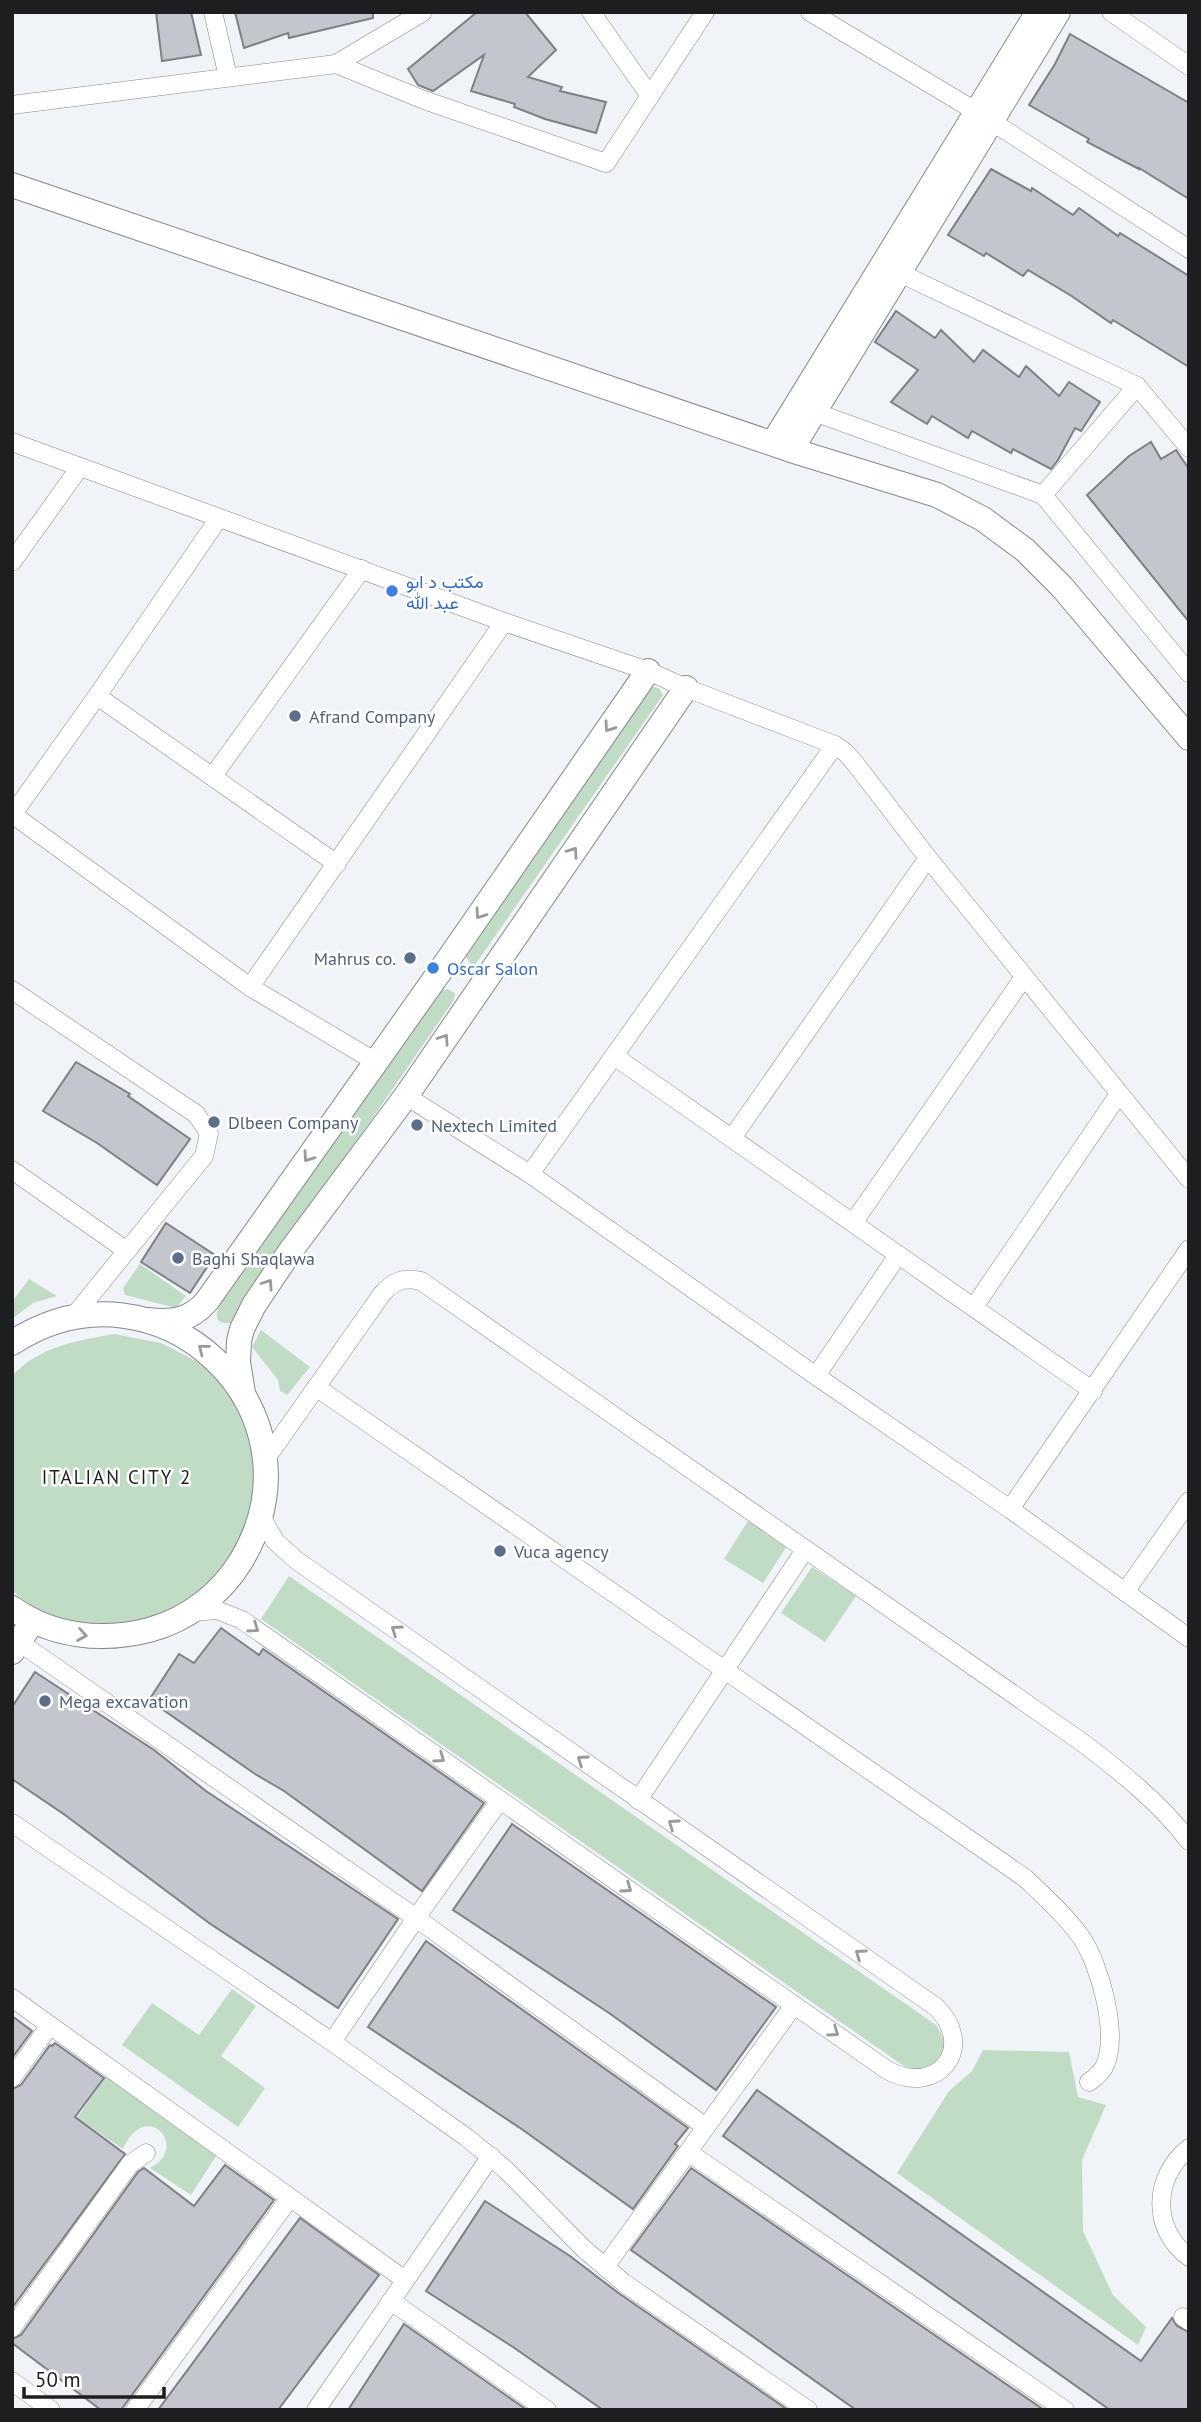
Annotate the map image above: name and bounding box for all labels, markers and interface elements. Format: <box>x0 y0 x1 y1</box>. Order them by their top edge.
place label: مكتب د ابو عبد الله <box>406 570 484 614</box>
marker: مكتب د ابو عبد الله <box>384 583 400 599</box>
place label: Afrand Company <box>309 705 436 728</box>
marker: Afrand Company <box>287 708 303 724</box>
one-way arrow <box>605 719 617 732</box>
one-way arrow <box>565 847 577 860</box>
one-way arrow <box>476 906 488 919</box>
place label: Mahrus co. <box>314 947 396 970</box>
marker: Mahrus co. <box>402 950 418 966</box>
place label: Oscar Salon <box>447 957 538 980</box>
marker: Oscar Salon <box>425 960 441 976</box>
one-way arrow <box>436 1034 449 1047</box>
place label: Dlbeen Company <box>228 1111 359 1134</box>
marker: Dlbeen Company <box>206 1114 222 1130</box>
place label: Nextech Limited <box>431 1114 557 1137</box>
marker: Nextech Limited <box>409 1117 425 1133</box>
one-way arrow <box>304 1149 316 1162</box>
place label: Baghi Shaqlawa <box>192 1247 315 1270</box>
marker: Baghi Shaqlawa <box>170 1250 186 1266</box>
one-way arrow <box>260 1279 272 1292</box>
one-way arrow <box>198 1344 210 1357</box>
district label: ITALIAN CITY 2 <box>42 1465 192 1489</box>
place label: Vuca agency <box>513 1540 609 1563</box>
marker: Vuca agency <box>492 1543 508 1559</box>
one-way arrow <box>246 1620 259 1632</box>
one-way arrow <box>391 1626 404 1638</box>
one-way arrow <box>76 1627 88 1642</box>
place label: Mega excavation <box>59 1690 188 1713</box>
marker: Mega excavation <box>37 1693 53 1709</box>
one-way arrow <box>432 1750 445 1762</box>
one-way arrow <box>577 1756 590 1768</box>
one-way arrow <box>668 1820 681 1832</box>
one-way arrow <box>619 1880 632 1892</box>
one-way arrow <box>855 1950 868 1962</box>
one-way arrow <box>826 2024 839 2036</box>
scale bar <box>24 2356 164 2400</box>
text: 50 m <box>35 2366 81 2393</box>

